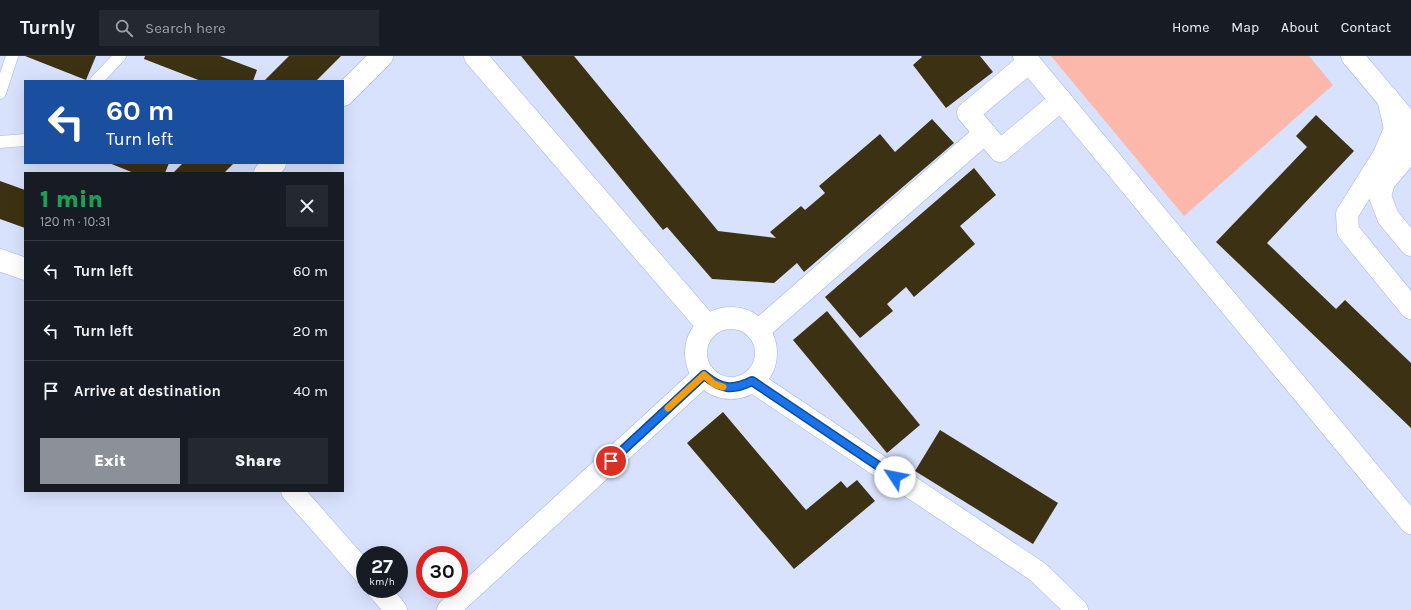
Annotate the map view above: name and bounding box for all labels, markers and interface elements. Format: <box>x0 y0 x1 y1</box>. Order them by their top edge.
search box <box>99 10 379 46</box>
text: Turnly <box>20 17 75 39</box>
icon: search <box>113 17 135 39</box>
text: Search here <box>145 19 226 37</box>
text: Home <box>1172 19 1209 36</box>
text: Map <box>1231 19 1259 36</box>
text: About <box>1281 19 1319 36</box>
text: Contact <box>1341 19 1391 36</box>
text: 60 m <box>106 94 174 127</box>
icon: left <box>40 96 92 148</box>
text: Turn left <box>106 128 174 150</box>
text: 1 min <box>40 185 103 213</box>
button: close <box>286 185 328 227</box>
text: 120 m · 10:31 <box>40 214 110 229</box>
icon: left <box>40 260 62 282</box>
text: Turn left <box>74 262 133 280</box>
text: 60 m <box>293 262 328 280</box>
icon: left <box>40 320 62 342</box>
text: Turn left <box>74 322 133 340</box>
text: 20 m <box>293 322 328 340</box>
icon: arrive <box>40 380 62 402</box>
text: Arrive at destination <box>74 382 221 400</box>
text: 40 m <box>293 382 328 400</box>
button: Exit <box>40 438 180 484</box>
button: Share <box>188 438 328 484</box>
pin <box>594 444 628 478</box>
icon: arrive <box>600 450 622 472</box>
position arrow <box>874 456 916 498</box>
speed limit sign: 30 <box>416 546 468 598</box>
text: 27 <box>371 555 393 578</box>
text: km/h <box>369 576 395 588</box>

